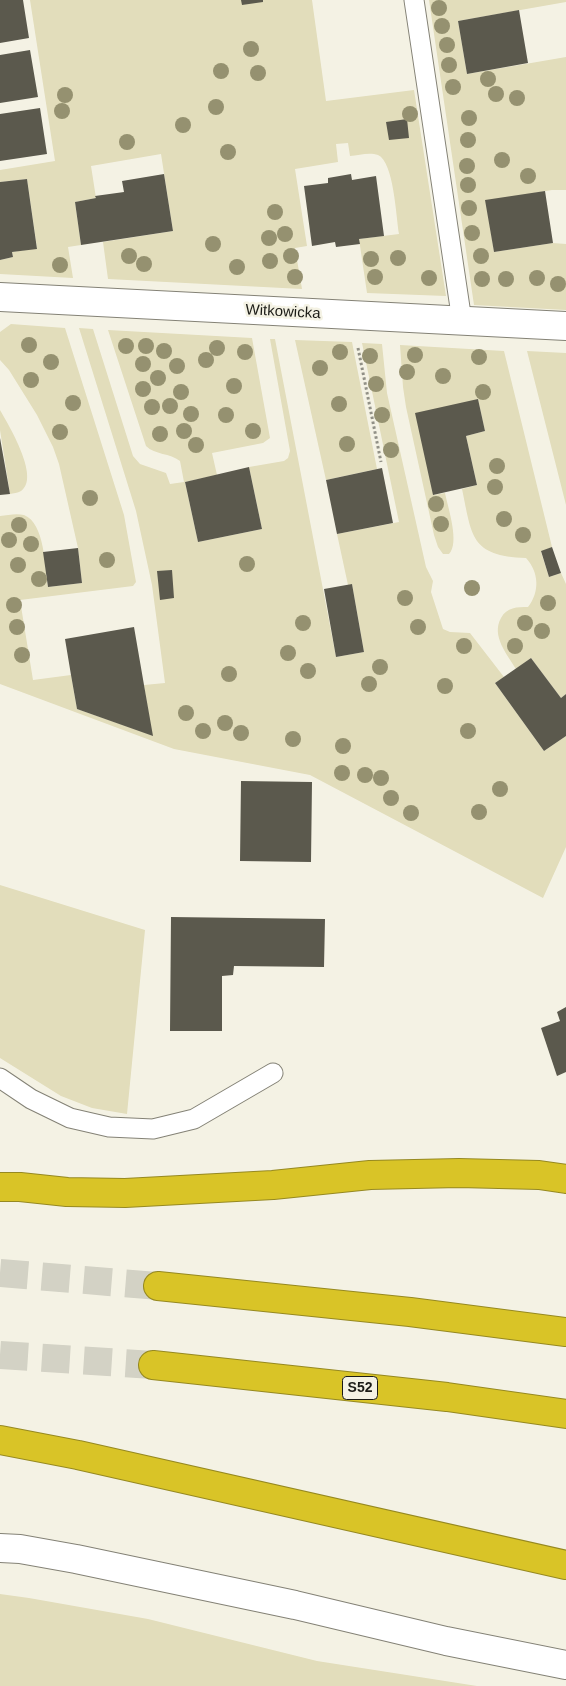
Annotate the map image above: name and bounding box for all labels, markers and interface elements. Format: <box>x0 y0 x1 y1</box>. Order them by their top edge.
street label: Witkowicka <box>245 301 321 323</box>
road number: S52 <box>342 1376 378 1400</box>

